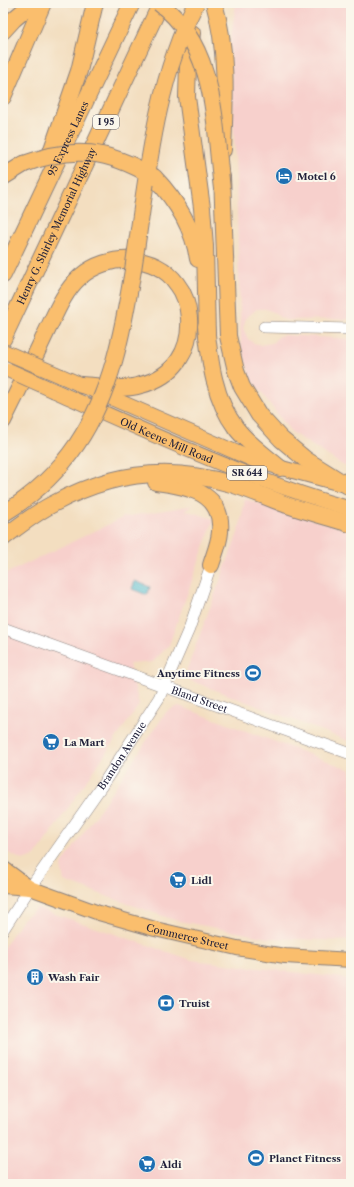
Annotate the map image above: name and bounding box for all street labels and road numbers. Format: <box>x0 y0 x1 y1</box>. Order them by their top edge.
street label: 95 Express Lanes <box>45 99 92 179</box>
road number: I 95 <box>93 115 119 129</box>
street label: Henry G. Shirley Memorial Highway <box>14 145 99 307</box>
street label: Old Keene Mill Road <box>118 415 215 466</box>
road number: SR 644 <box>227 466 267 480</box>
street label: Bland Street <box>170 684 230 716</box>
street label: Brandon Avenue <box>95 719 149 793</box>
street label: Commerce Street <box>145 921 230 953</box>

